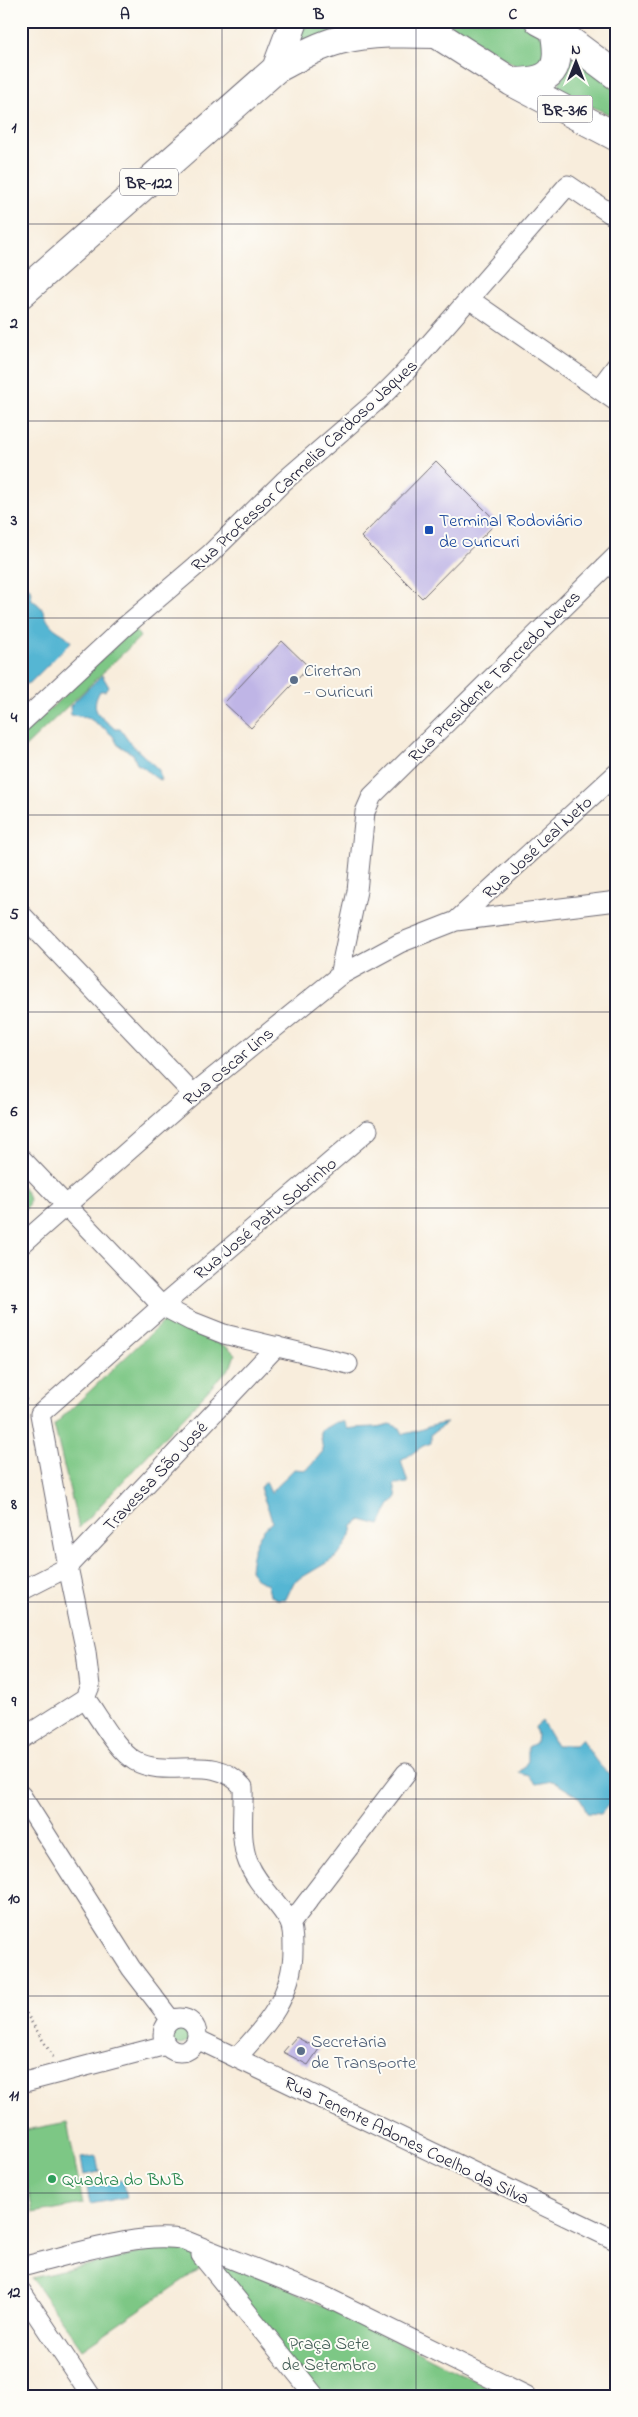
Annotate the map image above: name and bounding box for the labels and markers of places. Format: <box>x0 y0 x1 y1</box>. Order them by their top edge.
place label: Terminal Rodoviário de Ouricuri <box>439 509 583 556</box>
marker: Terminal Rodoviário de Ouricuri <box>423 524 435 536</box>
place label: Ciretran - Ouricuri <box>304 659 373 706</box>
marker: Ciretran - Ouricuri <box>288 674 300 686</box>
place label: Secretaria de Transporte <box>311 2030 417 2077</box>
marker: Secretaria de Transporte <box>295 2045 307 2057</box>
place label: Quadra do BNB <box>62 2168 184 2194</box>
marker: Quadra do BNB <box>46 2173 58 2185</box>

